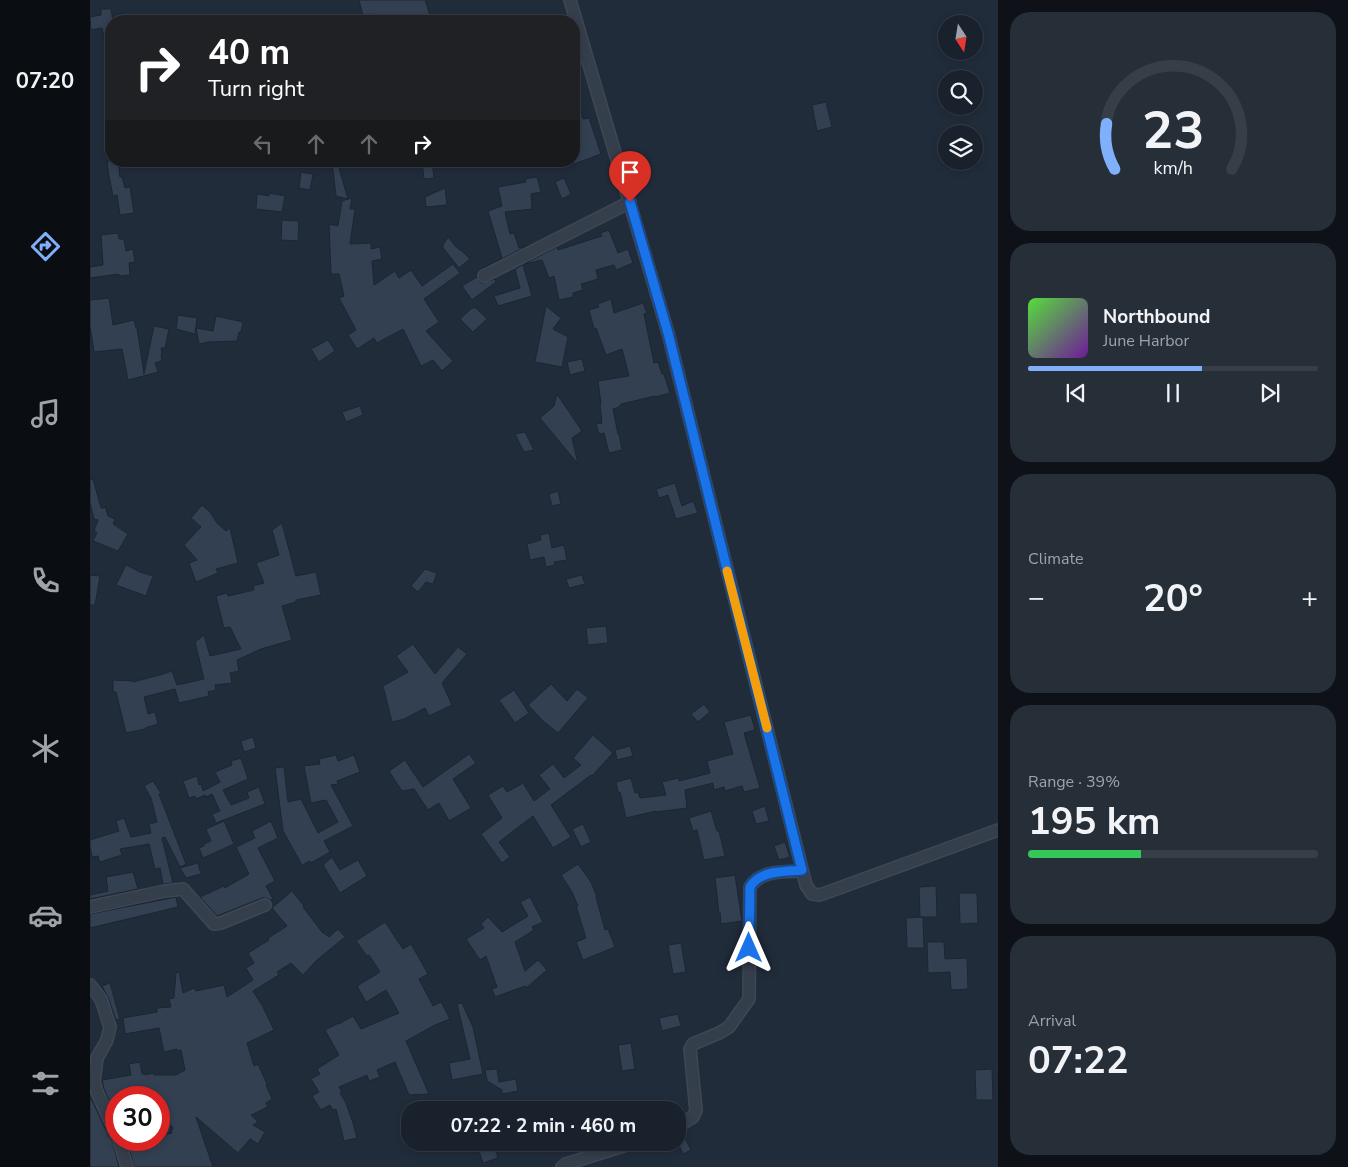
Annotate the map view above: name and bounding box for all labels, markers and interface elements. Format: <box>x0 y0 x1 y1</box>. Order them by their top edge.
north arrow <box>938 15 982 60</box>
map controls <box>938 15 983 170</box>
text: 40 m <box>208 29 290 76</box>
icon: right <box>125 35 190 100</box>
text: 07:20 <box>16 66 74 96</box>
button: search <box>938 70 983 115</box>
text: Turn right <box>208 74 304 104</box>
text: 23 <box>1142 95 1204 166</box>
button: layers <box>938 125 983 170</box>
icon: left <box>249 130 277 158</box>
icon: ahead <box>302 130 330 158</box>
icon: ahead <box>355 130 383 158</box>
icon: right <box>408 130 436 158</box>
pin <box>609 151 651 202</box>
text: km/h <box>1153 156 1193 180</box>
icon: arrive <box>616 158 644 186</box>
icon: directions <box>28 229 63 264</box>
text: Northbound <box>1103 304 1210 330</box>
text: June Harbor <box>1103 330 1189 352</box>
icon: previous <box>1062 379 1090 407</box>
icon: pause <box>1159 379 1187 407</box>
icon: next <box>1256 379 1284 407</box>
icon: music <box>28 396 63 431</box>
text: Climate <box>1028 548 1083 570</box>
icon: phone <box>28 563 63 598</box>
text: 20° <box>1143 573 1203 624</box>
text: − <box>1028 579 1045 617</box>
text: + <box>1301 579 1318 617</box>
icon: climate <box>28 731 63 766</box>
text: Range · 39% <box>1028 771 1120 793</box>
text: 195 km <box>1028 796 1160 847</box>
icon: car <box>28 898 63 933</box>
position arrow <box>722 921 774 973</box>
text: Arrival <box>1028 1010 1076 1032</box>
text: 07:22 <box>1028 1035 1129 1086</box>
icon: filters <box>28 1066 63 1101</box>
speed limit sign: 30 <box>105 1086 170 1151</box>
text: 07:22 · 2 min · 460 m <box>451 1113 636 1139</box>

